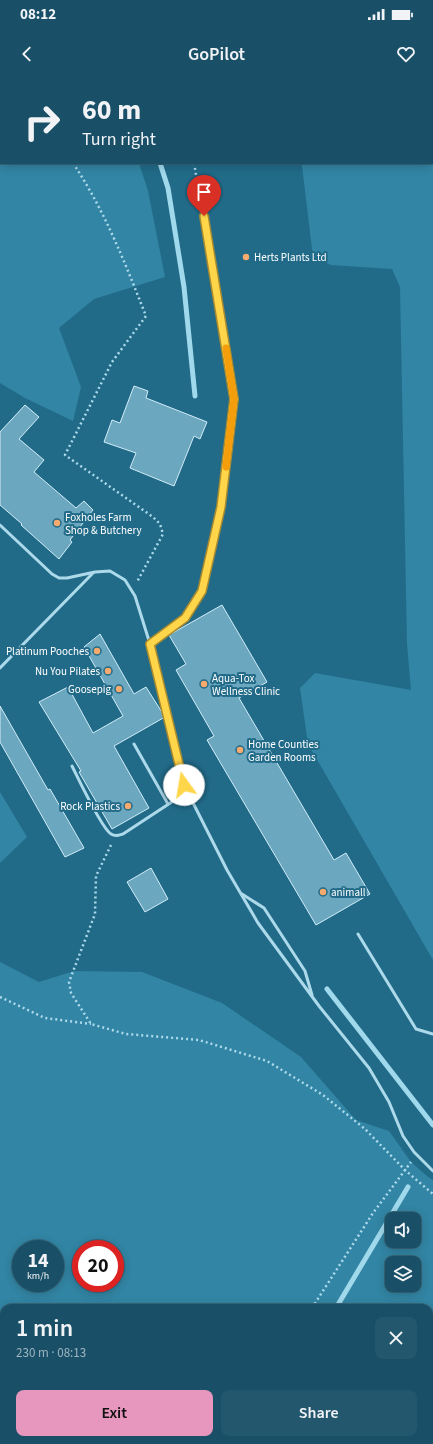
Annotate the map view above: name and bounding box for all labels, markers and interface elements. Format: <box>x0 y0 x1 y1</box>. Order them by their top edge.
text: 08:12 <box>20 4 56 25</box>
text: GoPilot <box>188 42 245 67</box>
icon: back <box>16 43 38 65</box>
icon: heart <box>395 43 417 65</box>
text: 60 m <box>82 90 141 130</box>
icon: right <box>16 96 68 148</box>
text: Turn right <box>82 127 156 152</box>
pin <box>187 175 221 216</box>
icon: arrive <box>193 181 215 203</box>
place label: Herts Plants Ltd <box>254 250 327 265</box>
marker: Herts Plants Ltd <box>241 252 251 262</box>
place label: Foxholes Farm Shop & Butchery <box>65 510 142 538</box>
marker: Foxholes Farm Shop & Butchery <box>52 518 62 528</box>
place label: Platinum Pooches <box>6 644 89 659</box>
marker: Platinum Pooches <box>92 646 102 656</box>
place label: Nu You Pilates <box>35 664 100 679</box>
marker: Nu You Pilates <box>103 666 113 676</box>
place label: Aqua-Tox Wellness Clinic <box>212 671 280 699</box>
marker: Aqua-Tox Wellness Clinic <box>199 679 209 689</box>
place label: Goosepig <box>68 682 111 697</box>
marker: Goosepig <box>114 684 124 694</box>
place label: Home Counties Garden Rooms <box>248 737 319 765</box>
marker: Home Counties Garden Rooms <box>235 745 245 755</box>
position arrow <box>163 764 205 806</box>
place label: Rock Plastics <box>60 799 120 814</box>
marker: Rock Plastics <box>123 801 133 811</box>
place label: animall <box>331 885 366 900</box>
marker: animall <box>318 887 328 897</box>
map controls <box>385 1212 421 1292</box>
button: sound <box>385 1212 421 1248</box>
speed limit sign: 20 <box>72 1240 124 1292</box>
text: 14 <box>27 1247 49 1275</box>
button: layers <box>385 1256 421 1292</box>
text: km/h <box>27 1269 49 1283</box>
text: 1 min <box>16 1311 73 1346</box>
button: close <box>375 1317 417 1359</box>
text: 230 m · 08:13 <box>16 1344 86 1362</box>
button: Exit <box>16 1390 213 1436</box>
button: Share <box>221 1390 417 1436</box>

